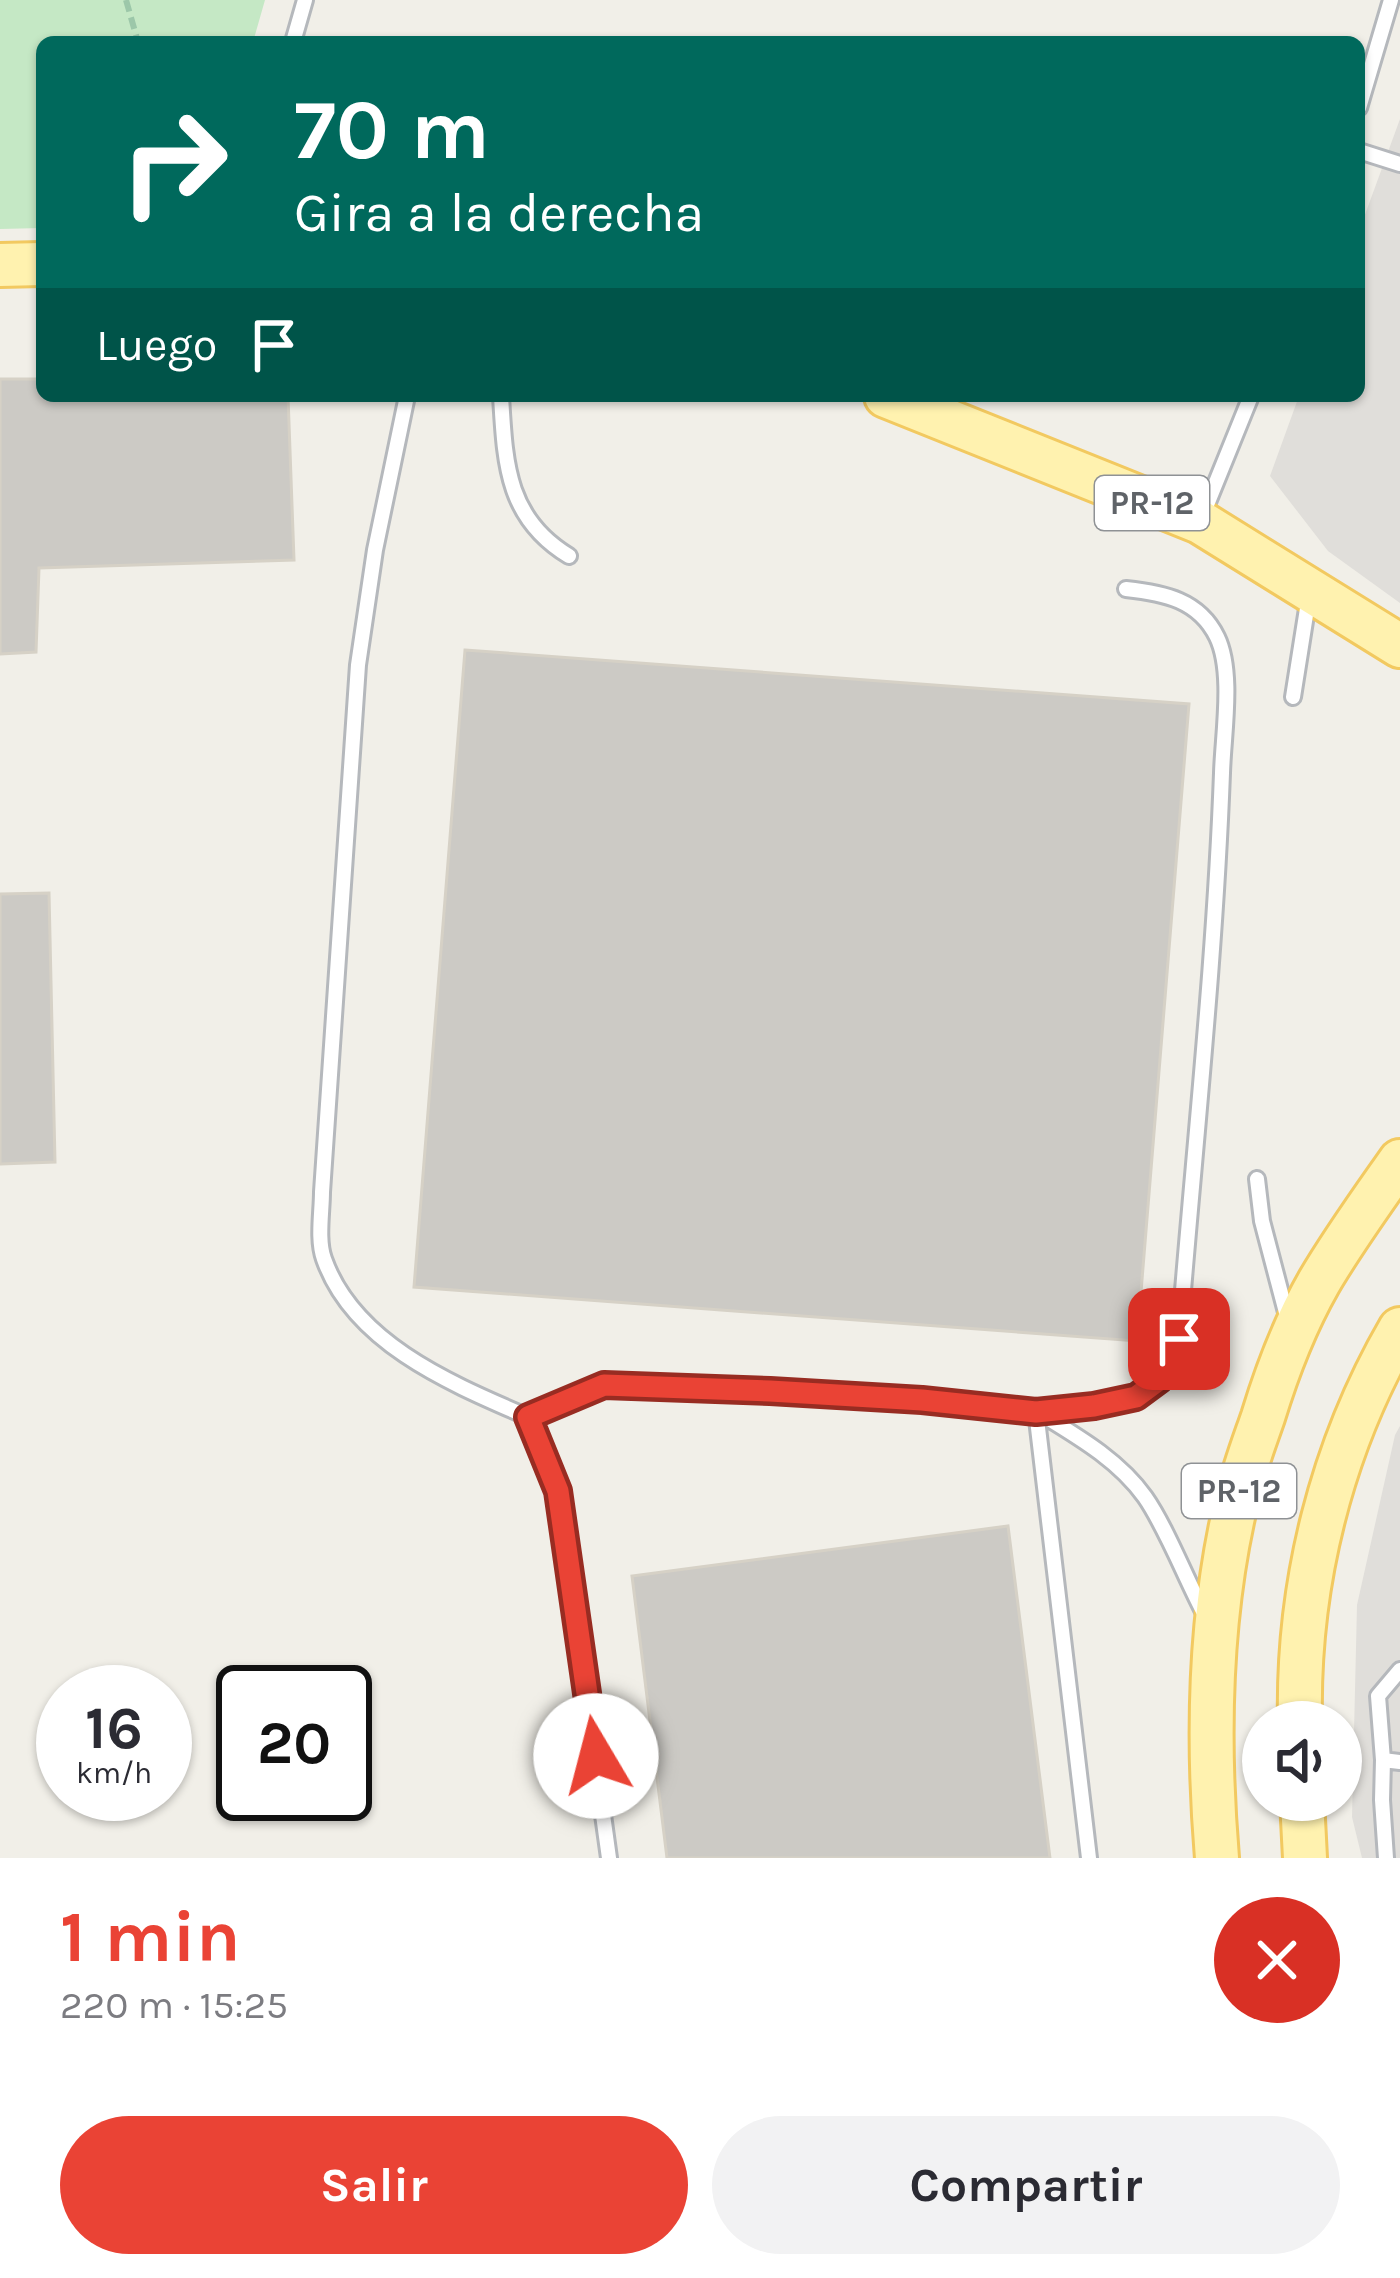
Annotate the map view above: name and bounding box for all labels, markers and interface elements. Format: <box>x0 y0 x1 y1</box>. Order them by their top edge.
text: 70 m <box>294 81 490 179</box>
icon: right <box>96 84 252 240</box>
text: Gira a la derecha <box>294 181 704 245</box>
icon: arrive <box>241 312 307 378</box>
text: Luego <box>96 319 217 371</box>
road number: PR-12 <box>1095 476 1209 530</box>
pin <box>1128 1288 1230 1390</box>
icon: arrive <box>1146 1306 1212 1372</box>
road number: PR-12 <box>1182 1464 1296 1518</box>
speed limit sign: 20 <box>216 1665 372 1821</box>
text: 16 <box>85 1693 143 1763</box>
position arrow <box>533 1693 659 1819</box>
map controls <box>1242 1701 1362 1821</box>
button: sound <box>1242 1701 1362 1821</box>
text: km/h <box>76 1755 152 1791</box>
text: 1 min <box>60 1895 241 1979</box>
button: close <box>1214 1897 1340 2023</box>
text: 220 m · 15:25 <box>60 1982 288 2028</box>
button: Salir <box>60 2116 688 2254</box>
button: Compartir <box>712 2116 1340 2254</box>

